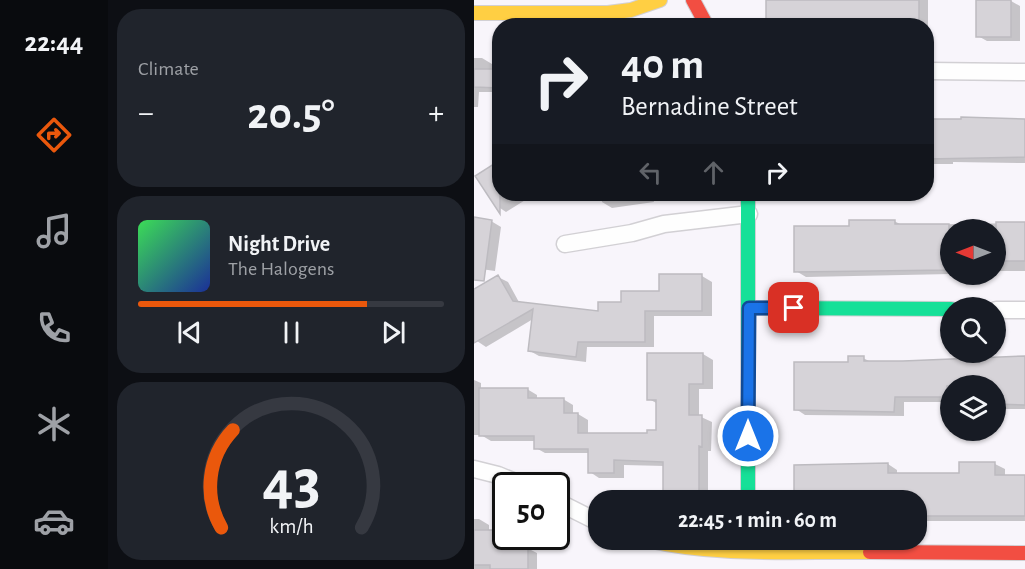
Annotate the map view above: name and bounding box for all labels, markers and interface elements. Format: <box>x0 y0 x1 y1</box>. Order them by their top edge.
text: 22:44 <box>25 29 83 56</box>
icon: right <box>522 42 600 120</box>
text: 40 m <box>621 44 704 86</box>
text: Climate <box>138 59 199 79</box>
text: 20.5° <box>247 92 335 137</box>
text: Bernadine Street <box>621 93 798 120</box>
text: − <box>138 97 154 130</box>
text: + <box>428 97 444 130</box>
icon: directions <box>33 114 75 156</box>
icon: left <box>634 156 667 189</box>
icon: ahead <box>697 156 730 189</box>
icon: right <box>760 156 793 189</box>
icon: music <box>33 210 75 252</box>
north arrow <box>940 219 1006 285</box>
map controls <box>940 219 1006 441</box>
text: Night Drive <box>228 233 330 255</box>
text: The Halogens <box>228 259 334 279</box>
pin <box>768 282 819 333</box>
icon: arrive <box>777 291 810 324</box>
button: search <box>940 297 1006 363</box>
icon: phone <box>33 307 75 349</box>
icon: previous <box>173 316 206 349</box>
icon: pause <box>275 316 308 349</box>
icon: next <box>377 316 410 349</box>
button: layers <box>940 375 1006 441</box>
icon: climate <box>33 403 75 445</box>
position arrow <box>716 404 780 468</box>
text: 43 <box>262 452 320 514</box>
speed limit sign: 50 <box>492 472 570 550</box>
icon: car <box>33 500 75 542</box>
text: 22:45 · 1 min · 60 m <box>678 509 837 531</box>
text: km/h <box>269 517 313 538</box>

